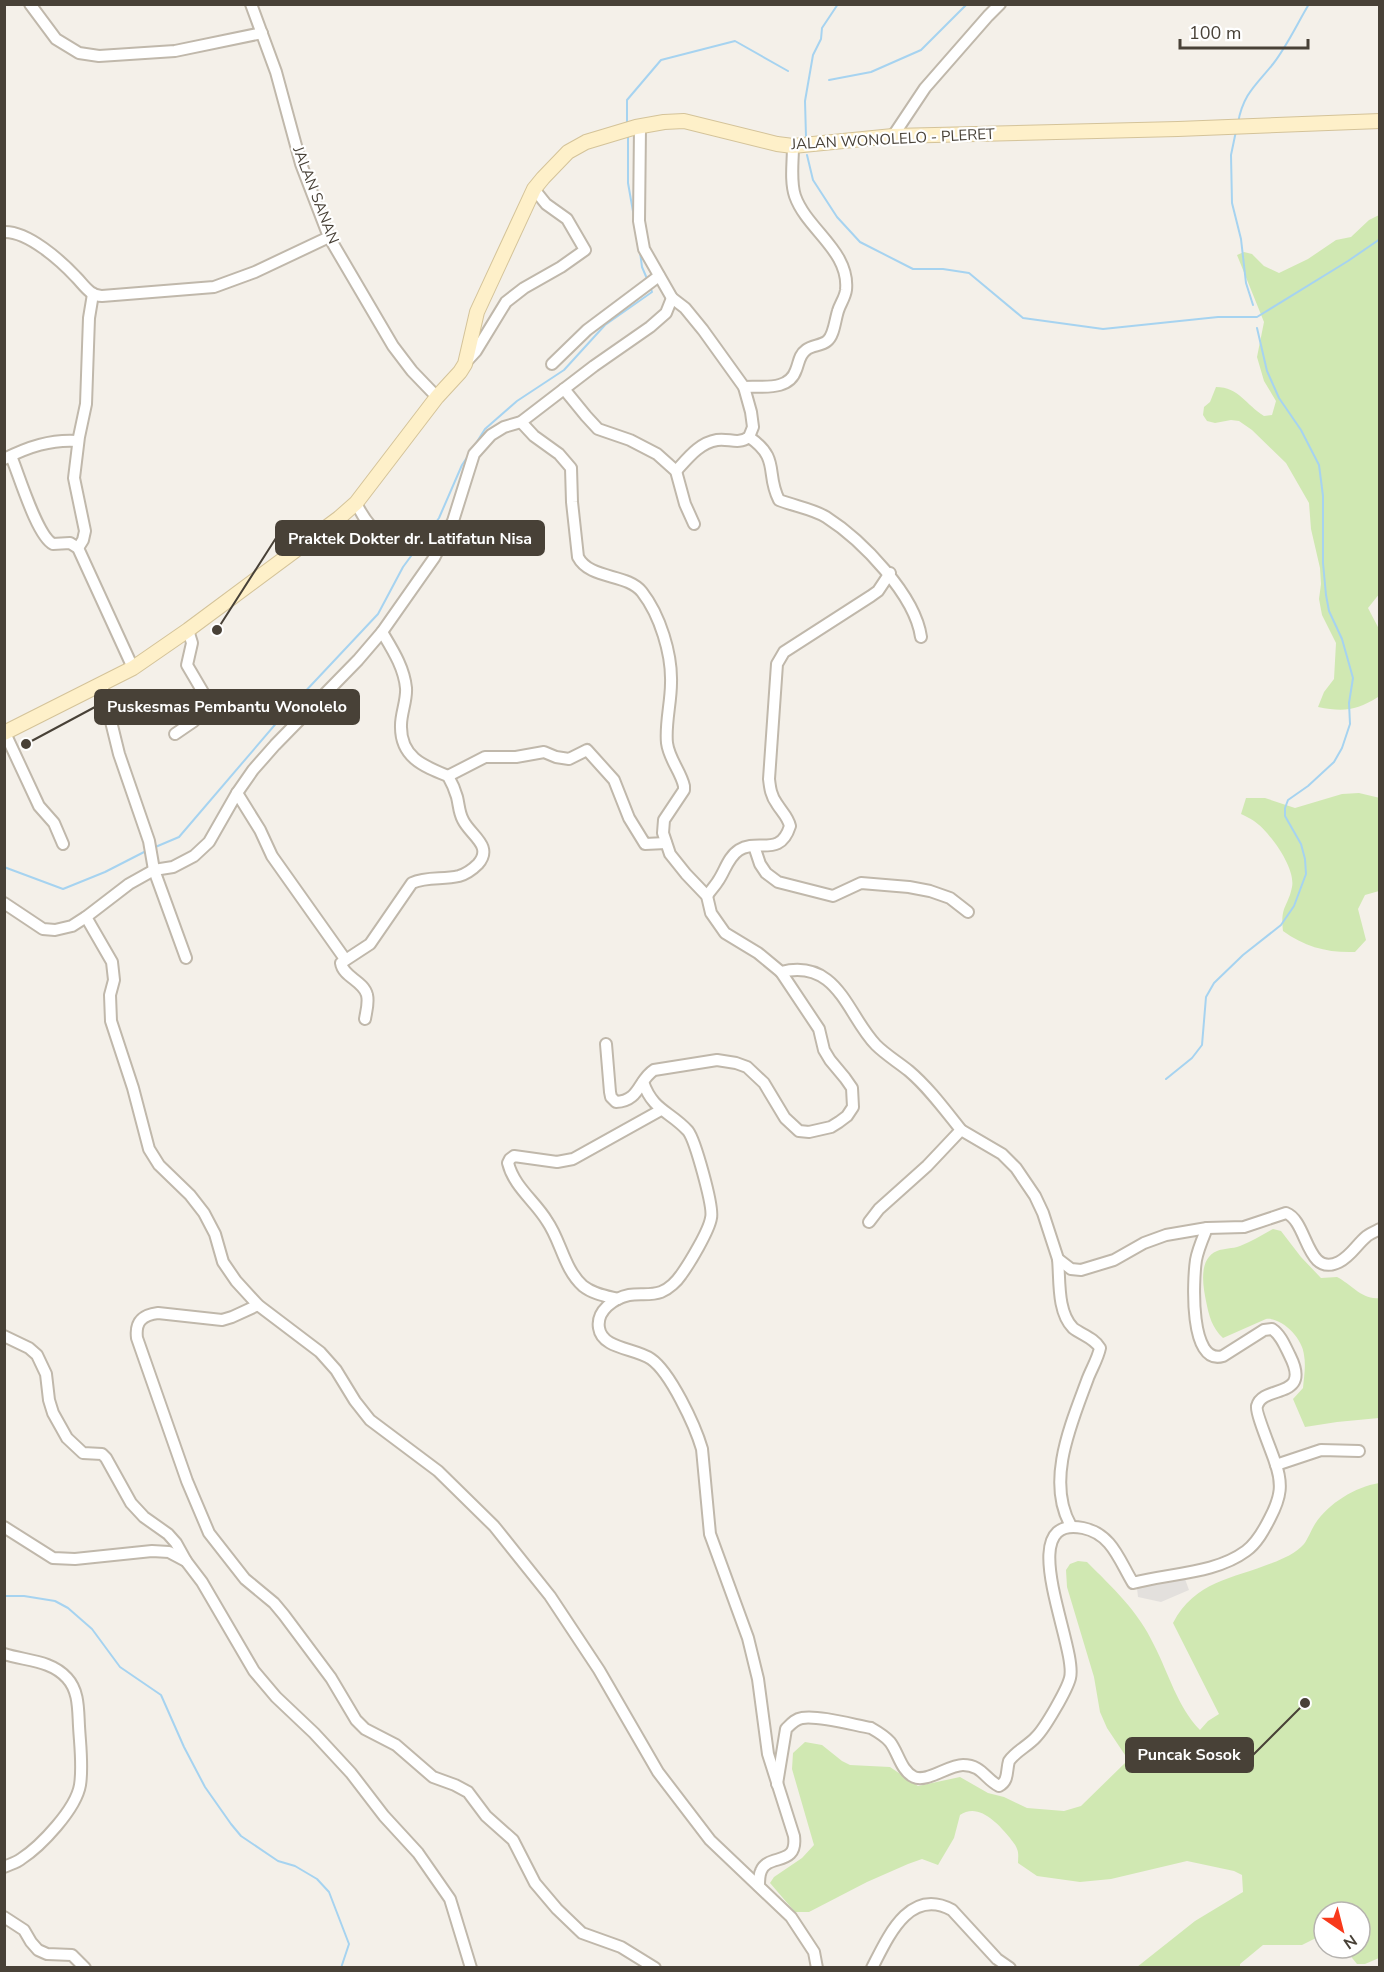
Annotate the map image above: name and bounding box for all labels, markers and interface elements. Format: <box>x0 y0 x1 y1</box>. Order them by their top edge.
scale bar <box>1180 12 1308 50</box>
text: 100 m <box>1189 21 1241 45</box>
street label: JALAN WONOLELO - PLERET <box>790 124 995 154</box>
street label: JALAN SANAN <box>288 142 344 247</box>
callout: Praktek Dokter dr. Latifatun Nisa <box>276 521 544 555</box>
text: Praktek Dokter dr. Latifatun Nisa <box>288 528 532 550</box>
callout: Puskesmas Pembantu Wonolelo <box>95 690 359 724</box>
text: Puskesmas Pembantu Wonolelo <box>107 696 347 718</box>
callout: Puncak Sosok <box>1126 1738 1253 1772</box>
text: Puncak Sosok <box>1138 1744 1241 1766</box>
north arrow <box>1312 1900 1372 1960</box>
text: N <box>1339 1929 1361 1954</box>

